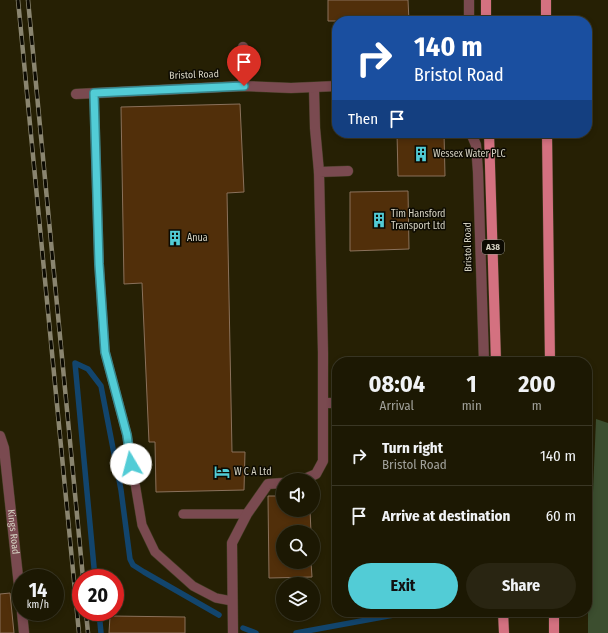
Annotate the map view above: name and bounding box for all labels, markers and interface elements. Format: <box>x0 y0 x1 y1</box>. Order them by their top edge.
text: 140 m <box>414 30 483 63</box>
icon: right <box>348 32 400 84</box>
pin <box>227 45 261 86</box>
icon: arrive <box>233 51 255 73</box>
text: Bristol Road <box>414 64 504 86</box>
street label: Bristol Road <box>169 68 219 82</box>
icon: arrive <box>386 108 408 130</box>
text: Then <box>348 110 378 128</box>
building icon: Wessex Water PLC <box>412 145 430 163</box>
place label: Wessex Water PLC <box>433 148 506 160</box>
place label: Tim Hansford Transport Ltd <box>391 208 445 232</box>
building icon: Tim Hansford Transport Ltd <box>370 211 388 229</box>
street label: Bristol Road <box>462 222 474 272</box>
building icon: Anua <box>166 229 184 247</box>
place label: Anua <box>187 232 208 244</box>
road number: A38 <box>482 240 504 254</box>
text: 08:04 <box>368 370 425 398</box>
text: 1 <box>467 370 477 398</box>
text: 200 <box>518 370 556 398</box>
text: Arrival <box>380 398 414 413</box>
text: min <box>462 398 482 413</box>
text: m <box>532 398 542 413</box>
text: Turn right <box>382 439 443 457</box>
position arrow <box>110 443 152 485</box>
icon: right <box>348 445 370 467</box>
text: 140 m <box>540 447 576 465</box>
text: Bristol Road <box>382 457 447 472</box>
hotel icon: W C A Ltd <box>213 463 231 481</box>
place label: W C A Ltd <box>234 466 272 478</box>
map controls <box>276 473 320 621</box>
button: sound <box>276 473 320 517</box>
icon: arrive <box>348 505 370 527</box>
text: Arrive at destination <box>382 507 510 525</box>
text: 60 m <box>546 507 576 525</box>
street label: Kings Road <box>5 509 22 555</box>
button: search <box>276 525 320 569</box>
button: Exit <box>348 563 458 609</box>
button: Share <box>466 563 576 609</box>
speed limit sign: 20 <box>72 569 124 621</box>
button: layers <box>276 577 320 621</box>
text: 14 <box>29 578 47 602</box>
text: km/h <box>27 599 49 611</box>

